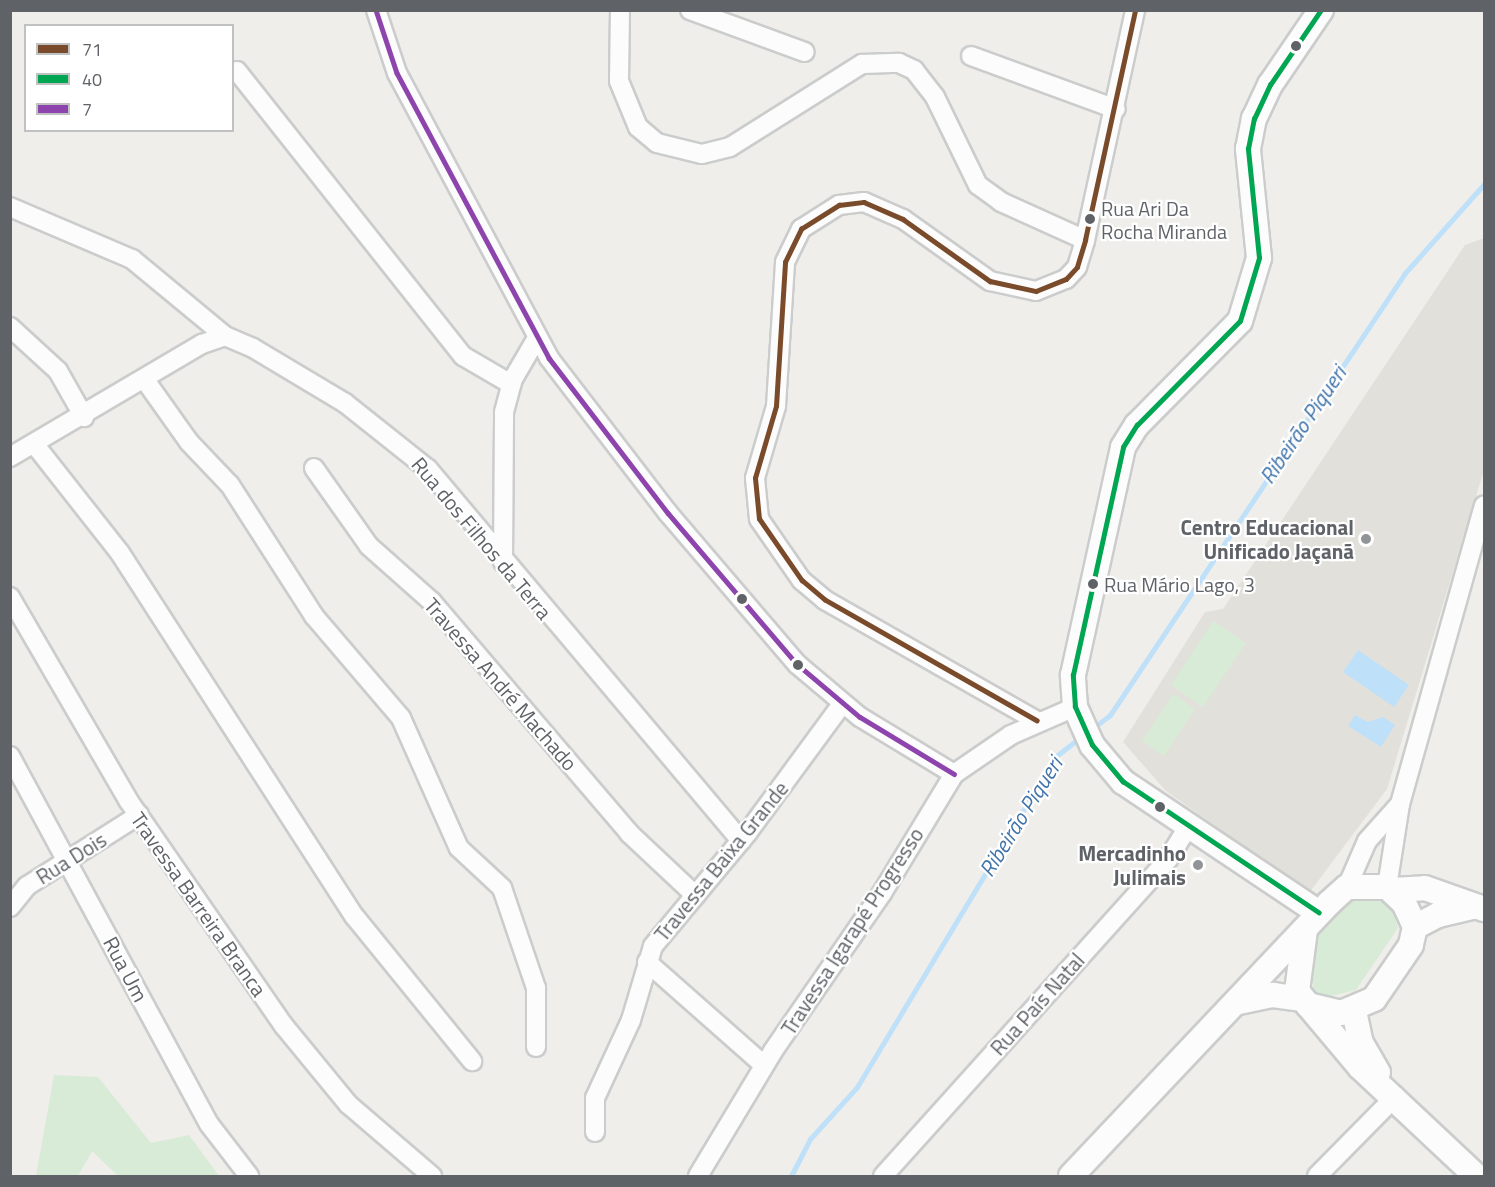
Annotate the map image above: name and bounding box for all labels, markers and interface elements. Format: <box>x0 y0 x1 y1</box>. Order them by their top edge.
legend <box>24 24 234 132</box>
text: 71 <box>82 36 102 63</box>
unlabelled marker <box>1290 40 1302 52</box>
text: 40 <box>82 66 102 93</box>
text: 7 <box>82 96 92 123</box>
place label: Rua Ari Da Rocha Miranda <box>1101 196 1227 243</box>
marker: Rua Ari Da Rocha Miranda <box>1084 213 1096 225</box>
water label: Ribeirão Piqueri <box>1254 361 1352 489</box>
street label: Rua dos Filhos da Terra <box>407 452 557 624</box>
place label: Centro Educacional Unificado Jaçanã <box>1180 514 1354 564</box>
marker: Centro Educacional Unificado Jaçanã <box>1359 532 1373 546</box>
place label: Rua Mário Lago, 3 <box>1104 572 1255 596</box>
marker: Rua Mário Lago, 3 <box>1087 578 1099 590</box>
street label: Travessa André Machado <box>419 592 583 776</box>
unlabelled marker <box>736 593 748 605</box>
unlabelled marker <box>792 659 804 671</box>
water label: Ribeirão Piqueri <box>974 752 1068 882</box>
street label: Travessa Baixa Grande <box>649 776 793 946</box>
unlabelled marker <box>1154 801 1166 813</box>
street label: Travessa Barreira Branca <box>126 807 272 1001</box>
street label: Travessa Igarapé Progresso <box>775 823 929 1039</box>
street label: Rua Dois <box>31 827 111 889</box>
place label: Mercadinho Julimais <box>1078 840 1186 890</box>
marker: Mercadinho Julimais <box>1191 858 1205 872</box>
street label: Rua Um <box>98 932 154 1006</box>
street label: Rua País Natal <box>985 948 1089 1060</box>

